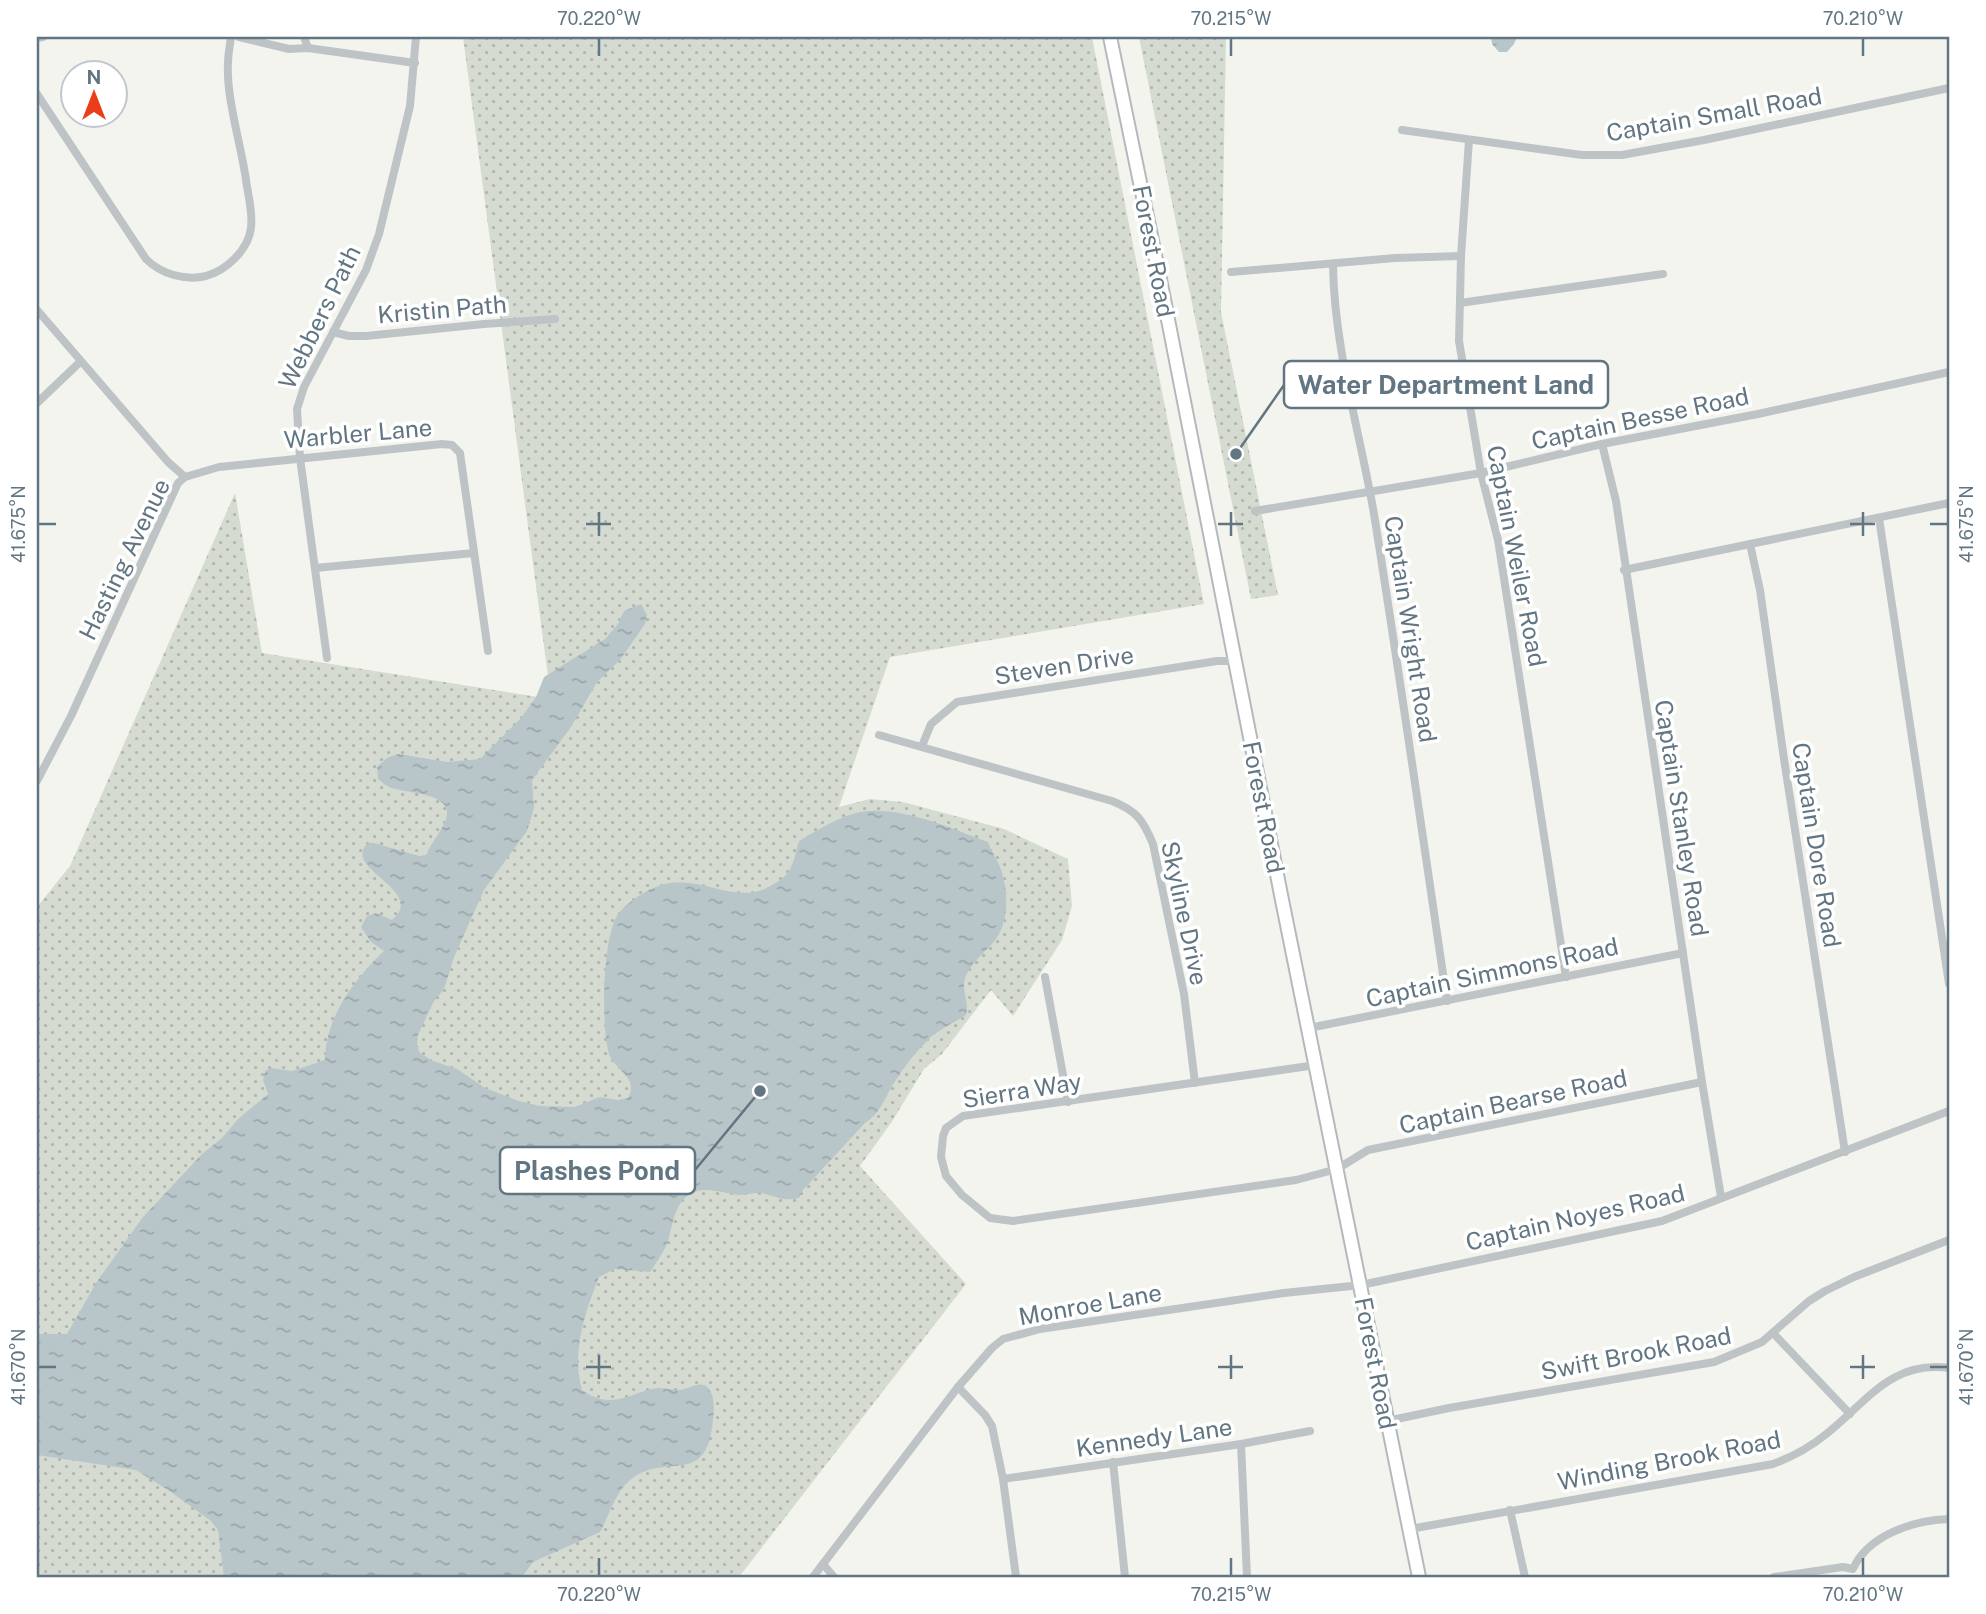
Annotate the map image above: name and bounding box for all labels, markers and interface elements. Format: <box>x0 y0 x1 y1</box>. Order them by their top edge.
text: 70.220°W <box>557 8 641 29</box>
text: 70.215°W <box>1191 8 1271 29</box>
text: 70.210°W <box>1823 8 1903 29</box>
north arrow <box>60 60 130 130</box>
text: N <box>87 66 101 88</box>
street label: Captain Small Road <box>1604 81 1824 147</box>
street label: Forest Road <box>1127 183 1181 319</box>
street label: Webbers Path <box>272 241 366 393</box>
street label: Kristin Path <box>376 289 508 329</box>
callout: Water Department Land <box>1284 361 1608 408</box>
text: Water Department Land <box>1298 369 1594 400</box>
street label: Captain Besse Road <box>1529 381 1751 455</box>
street label: Warbler Lane <box>283 413 433 453</box>
street label: Captain Weiler Road <box>1482 443 1552 669</box>
street label: Hasting Avenue <box>73 474 175 644</box>
text: 41.675°N <box>8 485 29 563</box>
text: 41.675°N <box>1956 485 1977 563</box>
street label: Captain Wright Road <box>1379 514 1443 744</box>
street label: Steven Drive <box>992 640 1136 690</box>
street label: Captain Stanley Road <box>1649 698 1715 938</box>
street label: Forest Road <box>1237 739 1291 875</box>
street label: Captain Dore Road <box>1787 740 1847 950</box>
street label: Skyline Drive <box>1156 838 1214 988</box>
street label: Captain Simmons Road <box>1363 932 1621 1012</box>
street label: Captain Bearse Road <box>1397 1063 1629 1139</box>
street label: Sierra Way <box>961 1067 1084 1113</box>
callout: Plashes Pond <box>500 1147 695 1194</box>
text: Plashes Pond <box>514 1155 680 1186</box>
street label: Captain Noyes Road <box>1463 1178 1687 1256</box>
street label: Monroe Lane <box>1016 1278 1164 1330</box>
street label: Forest Road <box>1349 1295 1403 1431</box>
street label: Swift Brook Road <box>1538 1321 1734 1385</box>
text: 41.670°N <box>8 1329 29 1405</box>
text: 41.670°N <box>1956 1329 1977 1405</box>
street label: Kennedy Lane <box>1074 1412 1234 1462</box>
street label: Winding Brook Road <box>1555 1425 1783 1495</box>
text: 70.220°W <box>557 1584 641 1605</box>
text: 70.215°W <box>1191 1584 1271 1605</box>
text: 70.210°W <box>1823 1584 1903 1605</box>

